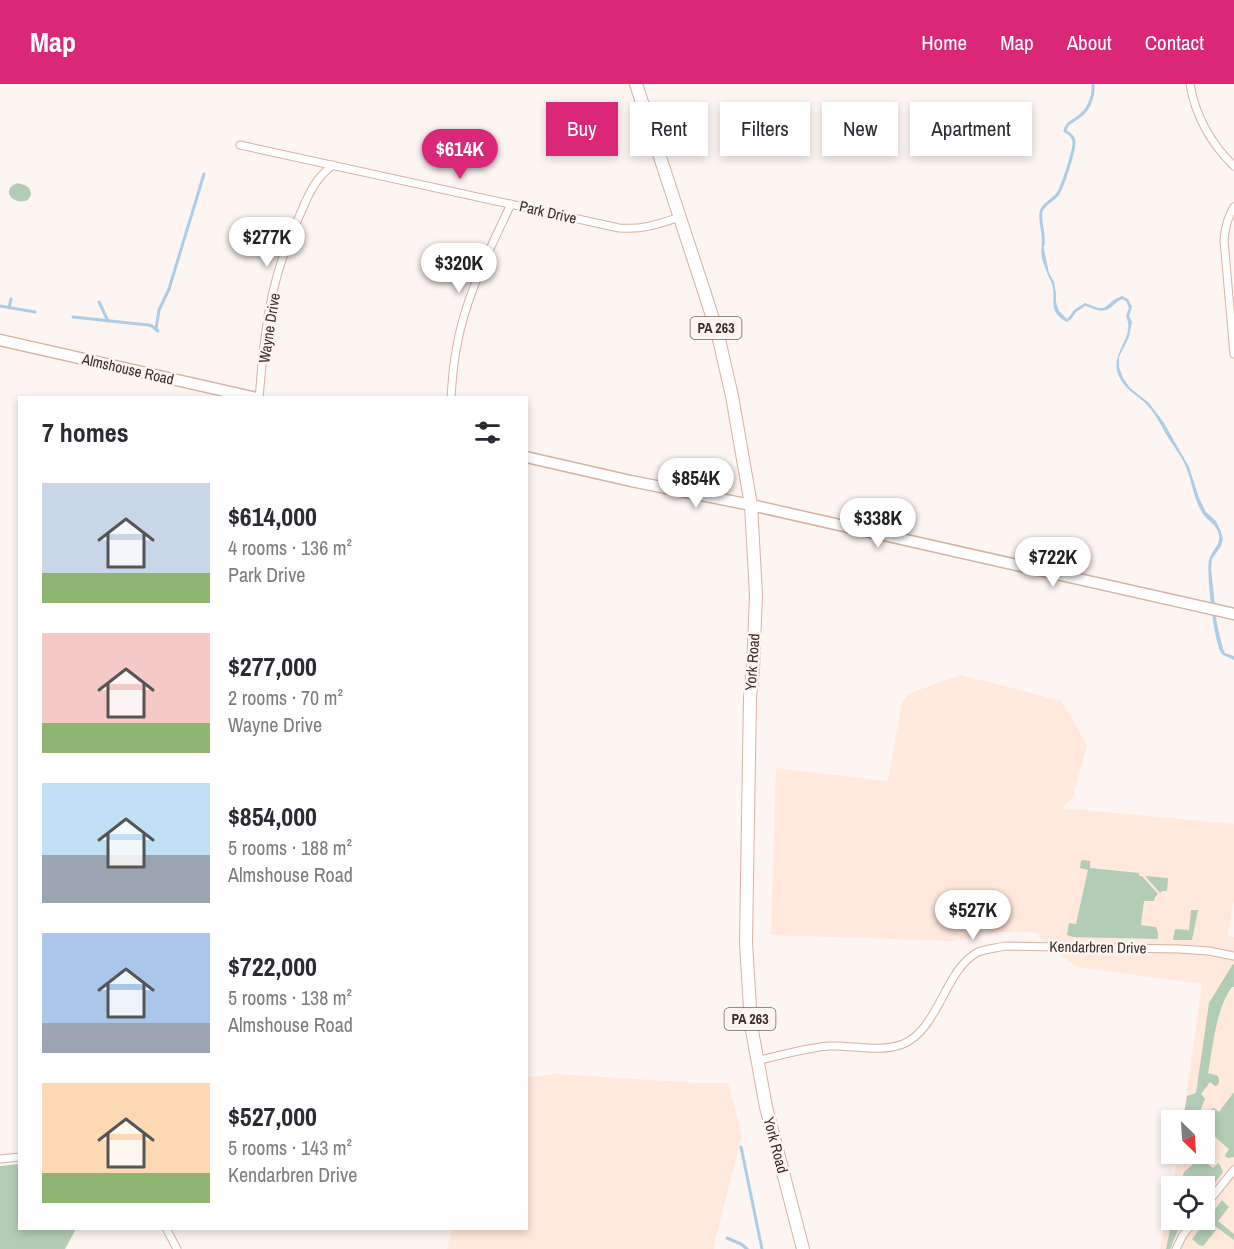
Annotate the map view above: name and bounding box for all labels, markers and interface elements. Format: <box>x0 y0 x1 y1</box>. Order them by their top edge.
text: Map <box>30 23 76 61</box>
text: Home <box>921 28 967 57</box>
text: Map <box>1000 28 1034 57</box>
text: About <box>1067 28 1112 57</box>
text: Contact <box>1145 28 1204 57</box>
chip: Buy <box>546 102 618 156</box>
chip: Rent <box>630 102 708 156</box>
chip: Filters <box>720 102 810 156</box>
chip: New <box>822 102 898 156</box>
chip: Apartment <box>910 102 1032 156</box>
pin: $614K <box>418 129 502 180</box>
text: $614K <box>436 135 484 162</box>
street label: Park Drive <box>517 195 579 229</box>
pin: $277K <box>225 217 309 268</box>
text: $277K <box>243 223 291 250</box>
pin: $320K <box>417 243 501 294</box>
text: $320K <box>435 249 483 276</box>
street label: Wayne Drive <box>253 291 285 365</box>
road number: PA 263 <box>690 317 742 339</box>
street label: Almshouse Road <box>79 348 176 390</box>
text: 7 homes <box>42 415 129 450</box>
icon: filters <box>471 416 504 449</box>
pin: $854K <box>654 458 738 509</box>
text: $854K <box>672 464 720 491</box>
pin: $338K <box>836 498 920 549</box>
text: $614,000 <box>228 499 317 534</box>
text: $338K <box>854 504 902 531</box>
icon: home <box>90 507 162 579</box>
text: 4 rooms · 136 m² <box>228 534 352 561</box>
pin: $722K <box>1011 537 1095 588</box>
text: $722K <box>1029 543 1077 570</box>
text: Park Drive <box>228 561 305 588</box>
street label: York Road <box>740 633 764 691</box>
text: $277,000 <box>228 649 317 684</box>
icon: home <box>90 657 162 729</box>
text: 2 rooms · 70 m² <box>228 684 343 711</box>
text: Wayne Drive <box>228 711 322 738</box>
text: $854,000 <box>228 799 317 834</box>
icon: home <box>90 807 162 879</box>
text: 5 rooms · 188 m² <box>228 834 352 861</box>
text: Almshouse Road <box>228 861 353 888</box>
pin: $527K <box>931 890 1015 941</box>
text: $527K <box>949 896 997 923</box>
street label: Kendarbren Drive <box>1049 936 1147 958</box>
text: $722,000 <box>228 949 317 984</box>
icon: home <box>90 957 162 1029</box>
text: 5 rooms · 138 m² <box>228 984 352 1011</box>
road number: PA 263 <box>724 1008 776 1030</box>
text: Almshouse Road <box>228 1011 353 1038</box>
text: $527,000 <box>228 1099 317 1134</box>
icon: home <box>90 1107 162 1179</box>
north arrow <box>1161 1110 1215 1164</box>
map controls <box>1161 1110 1215 1230</box>
street label: York Road <box>758 1115 794 1175</box>
text: 5 rooms · 143 m² <box>228 1134 352 1161</box>
text: Kendarbren Drive <box>228 1161 357 1188</box>
button: locate <box>1161 1176 1215 1230</box>

